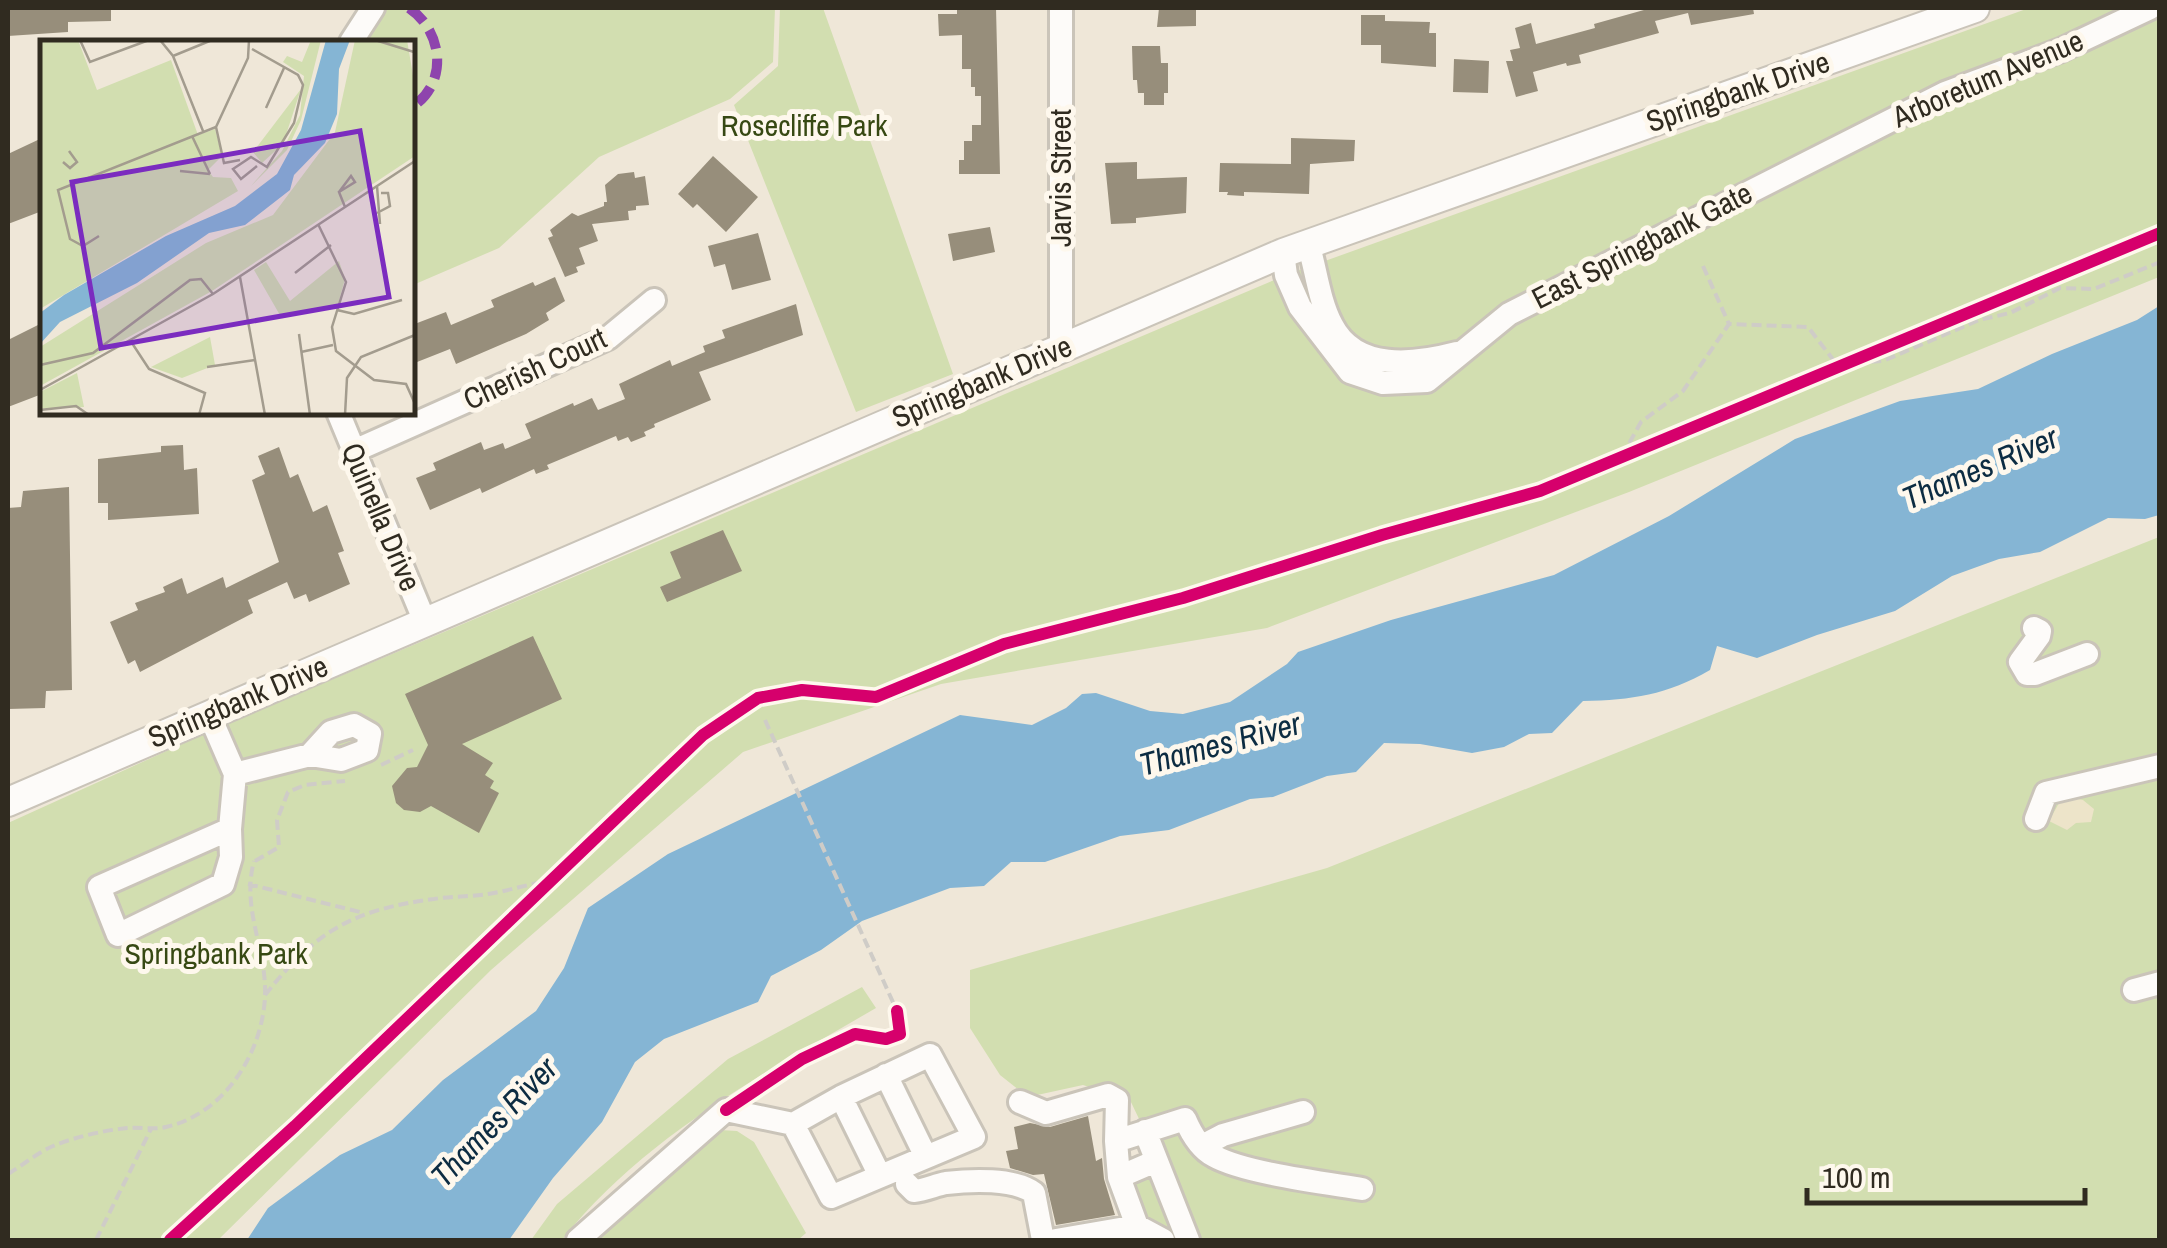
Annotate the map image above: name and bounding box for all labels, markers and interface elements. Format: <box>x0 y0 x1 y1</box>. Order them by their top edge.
street label: Arboretum Avenue <box>1885 20 2089 137</box>
inset map <box>40 40 415 415</box>
street label: Springbank Drive <box>1641 41 1835 141</box>
park label: Rosecliffe Park <box>721 105 888 145</box>
street label: Jarvis Street <box>1040 109 1080 247</box>
street label: East Springbank Gate <box>1525 172 1758 318</box>
street label: Cherish Court <box>457 318 613 419</box>
street label: Springbank Drive <box>886 325 1078 437</box>
water label: Thames River <box>1896 415 2065 520</box>
street label: Quinella Drive <box>333 436 431 597</box>
street label: Springbank Drive <box>142 645 334 757</box>
water label: Thames River <box>1135 701 1306 786</box>
park label: Springbank Park <box>124 933 308 973</box>
water label: Thames River <box>421 1047 567 1196</box>
scale bar <box>1807 1143 2084 1205</box>
text: 100 m <box>1822 1157 1890 1197</box>

